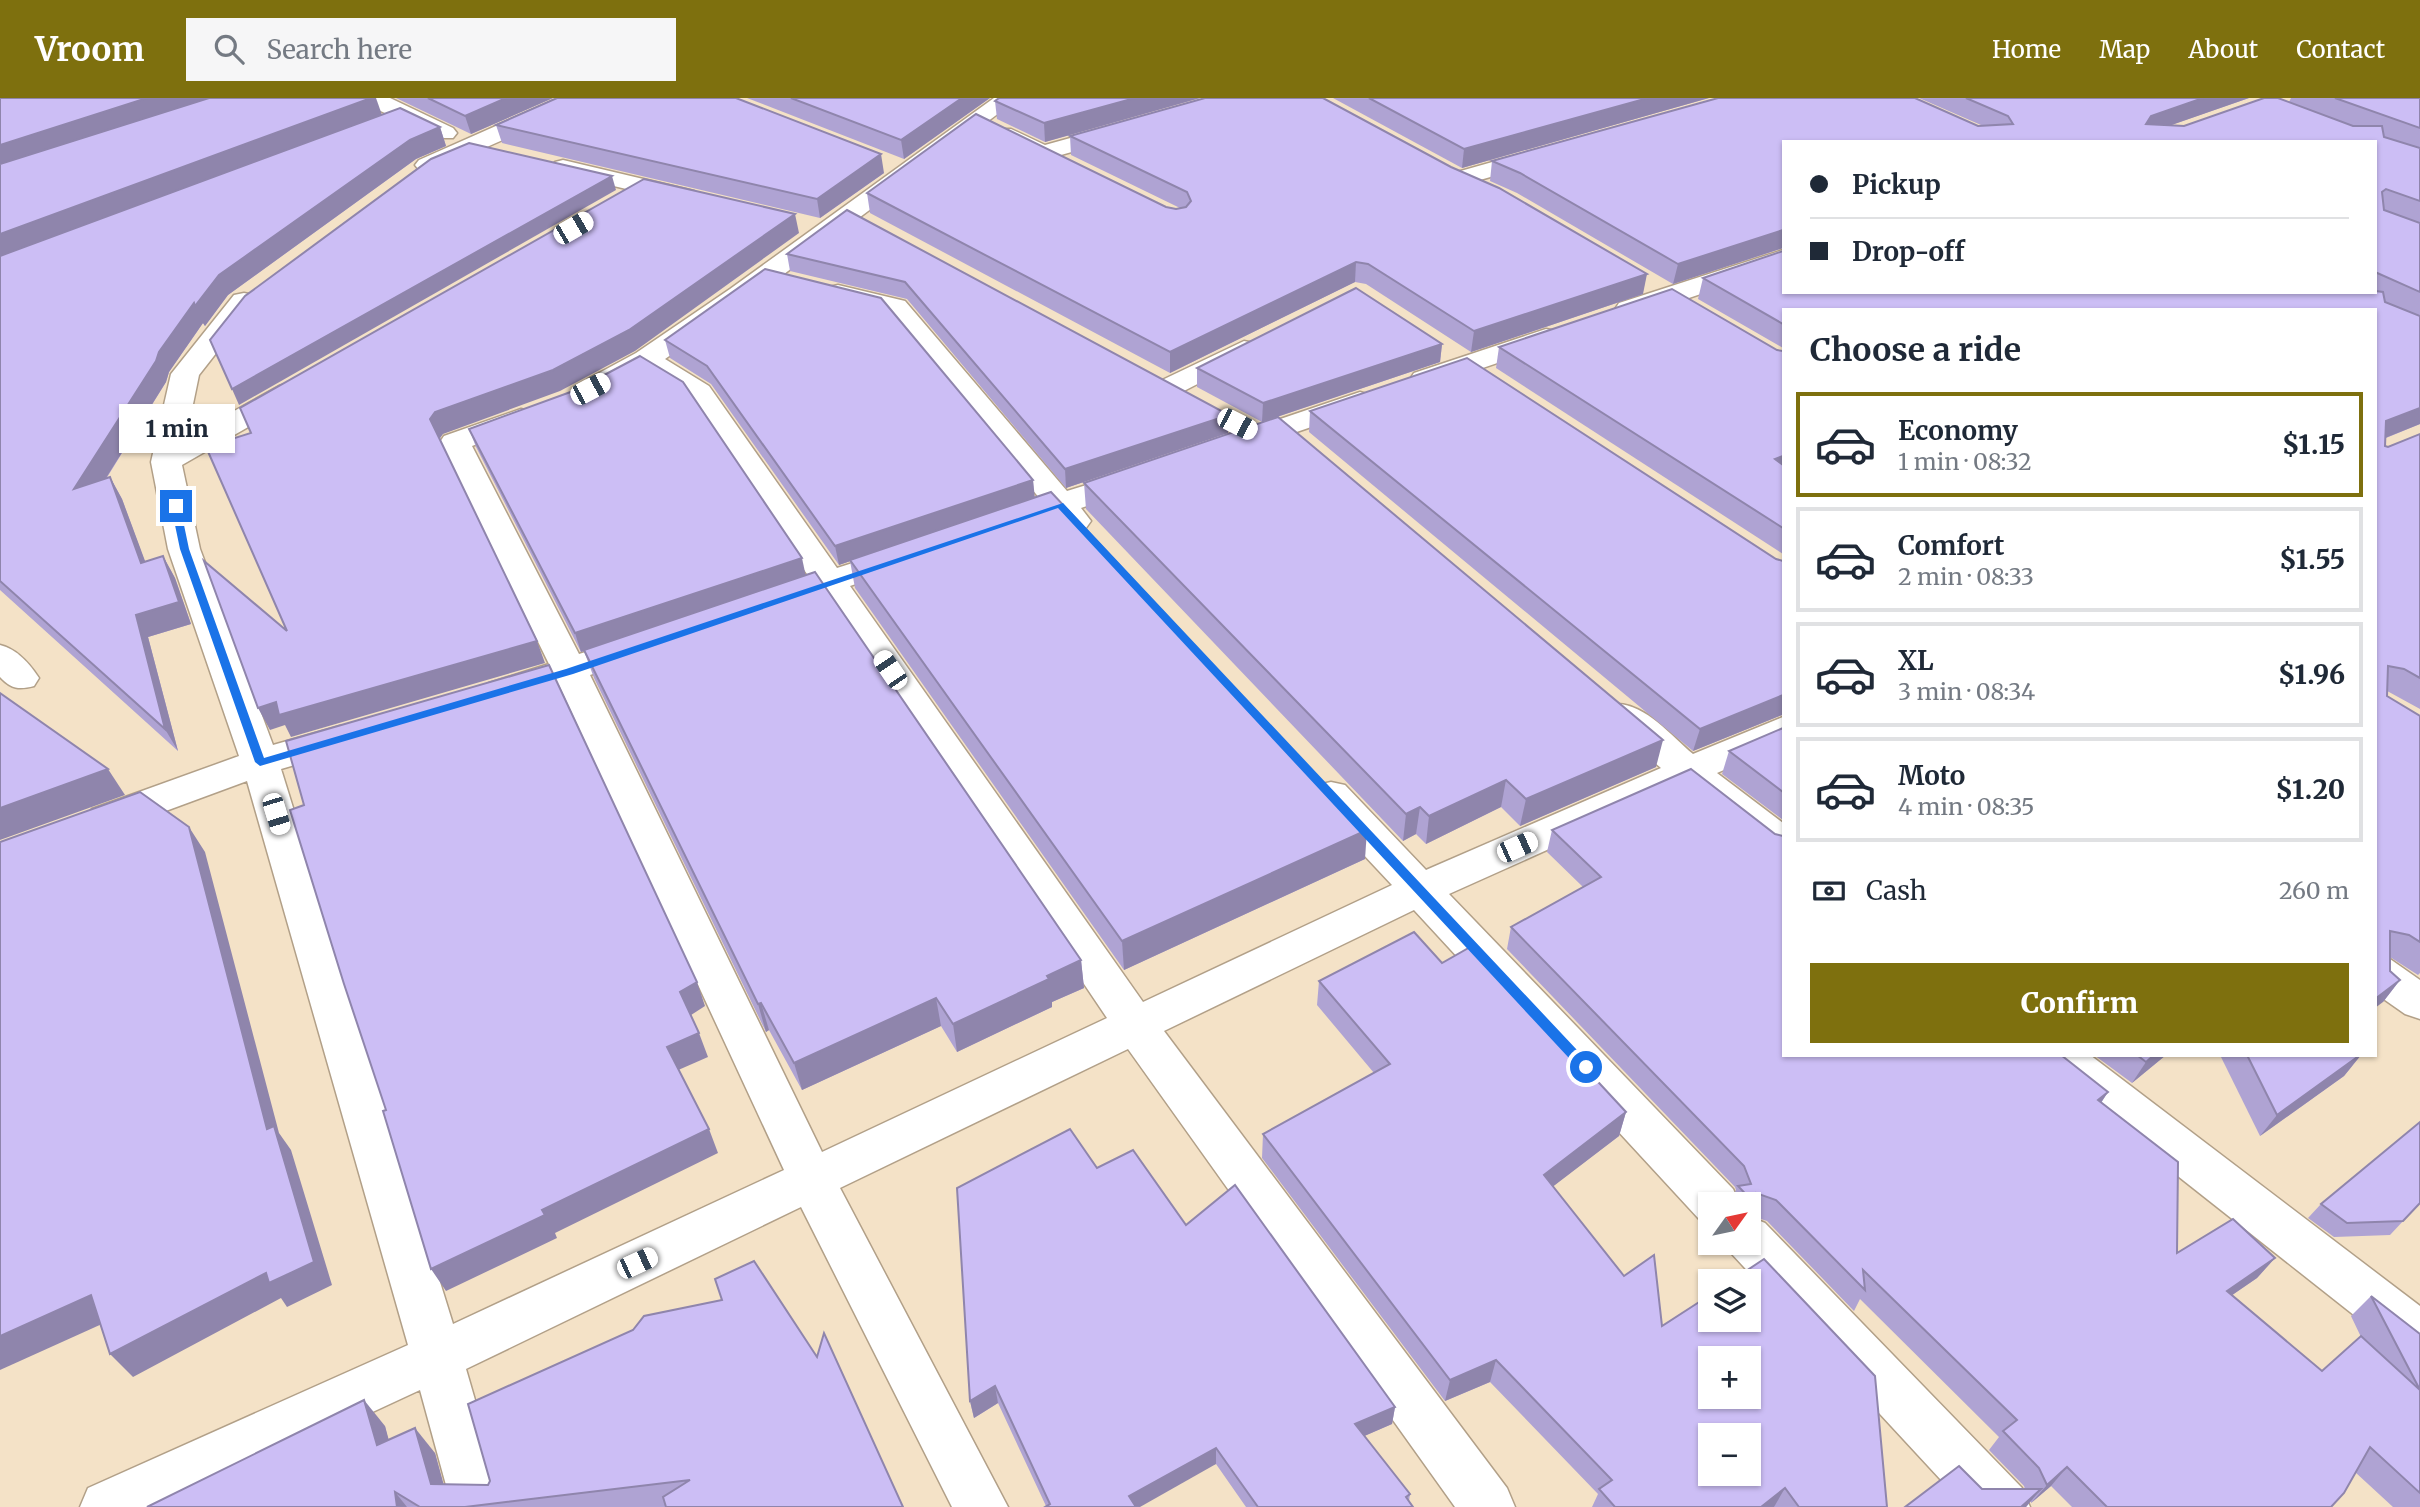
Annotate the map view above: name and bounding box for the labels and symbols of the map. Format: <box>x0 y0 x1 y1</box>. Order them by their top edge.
car <box>550 208 597 248</box>
car <box>567 370 614 408</box>
callout: 1 min <box>118 404 234 454</box>
car <box>1214 405 1261 443</box>
route end <box>160 490 192 522</box>
car <box>870 647 911 693</box>
car <box>260 791 293 837</box>
car <box>1494 829 1541 865</box>
route start <box>1570 1051 1602 1083</box>
north arrow <box>1698 1192 1760 1255</box>
car <box>614 1245 661 1281</box>

